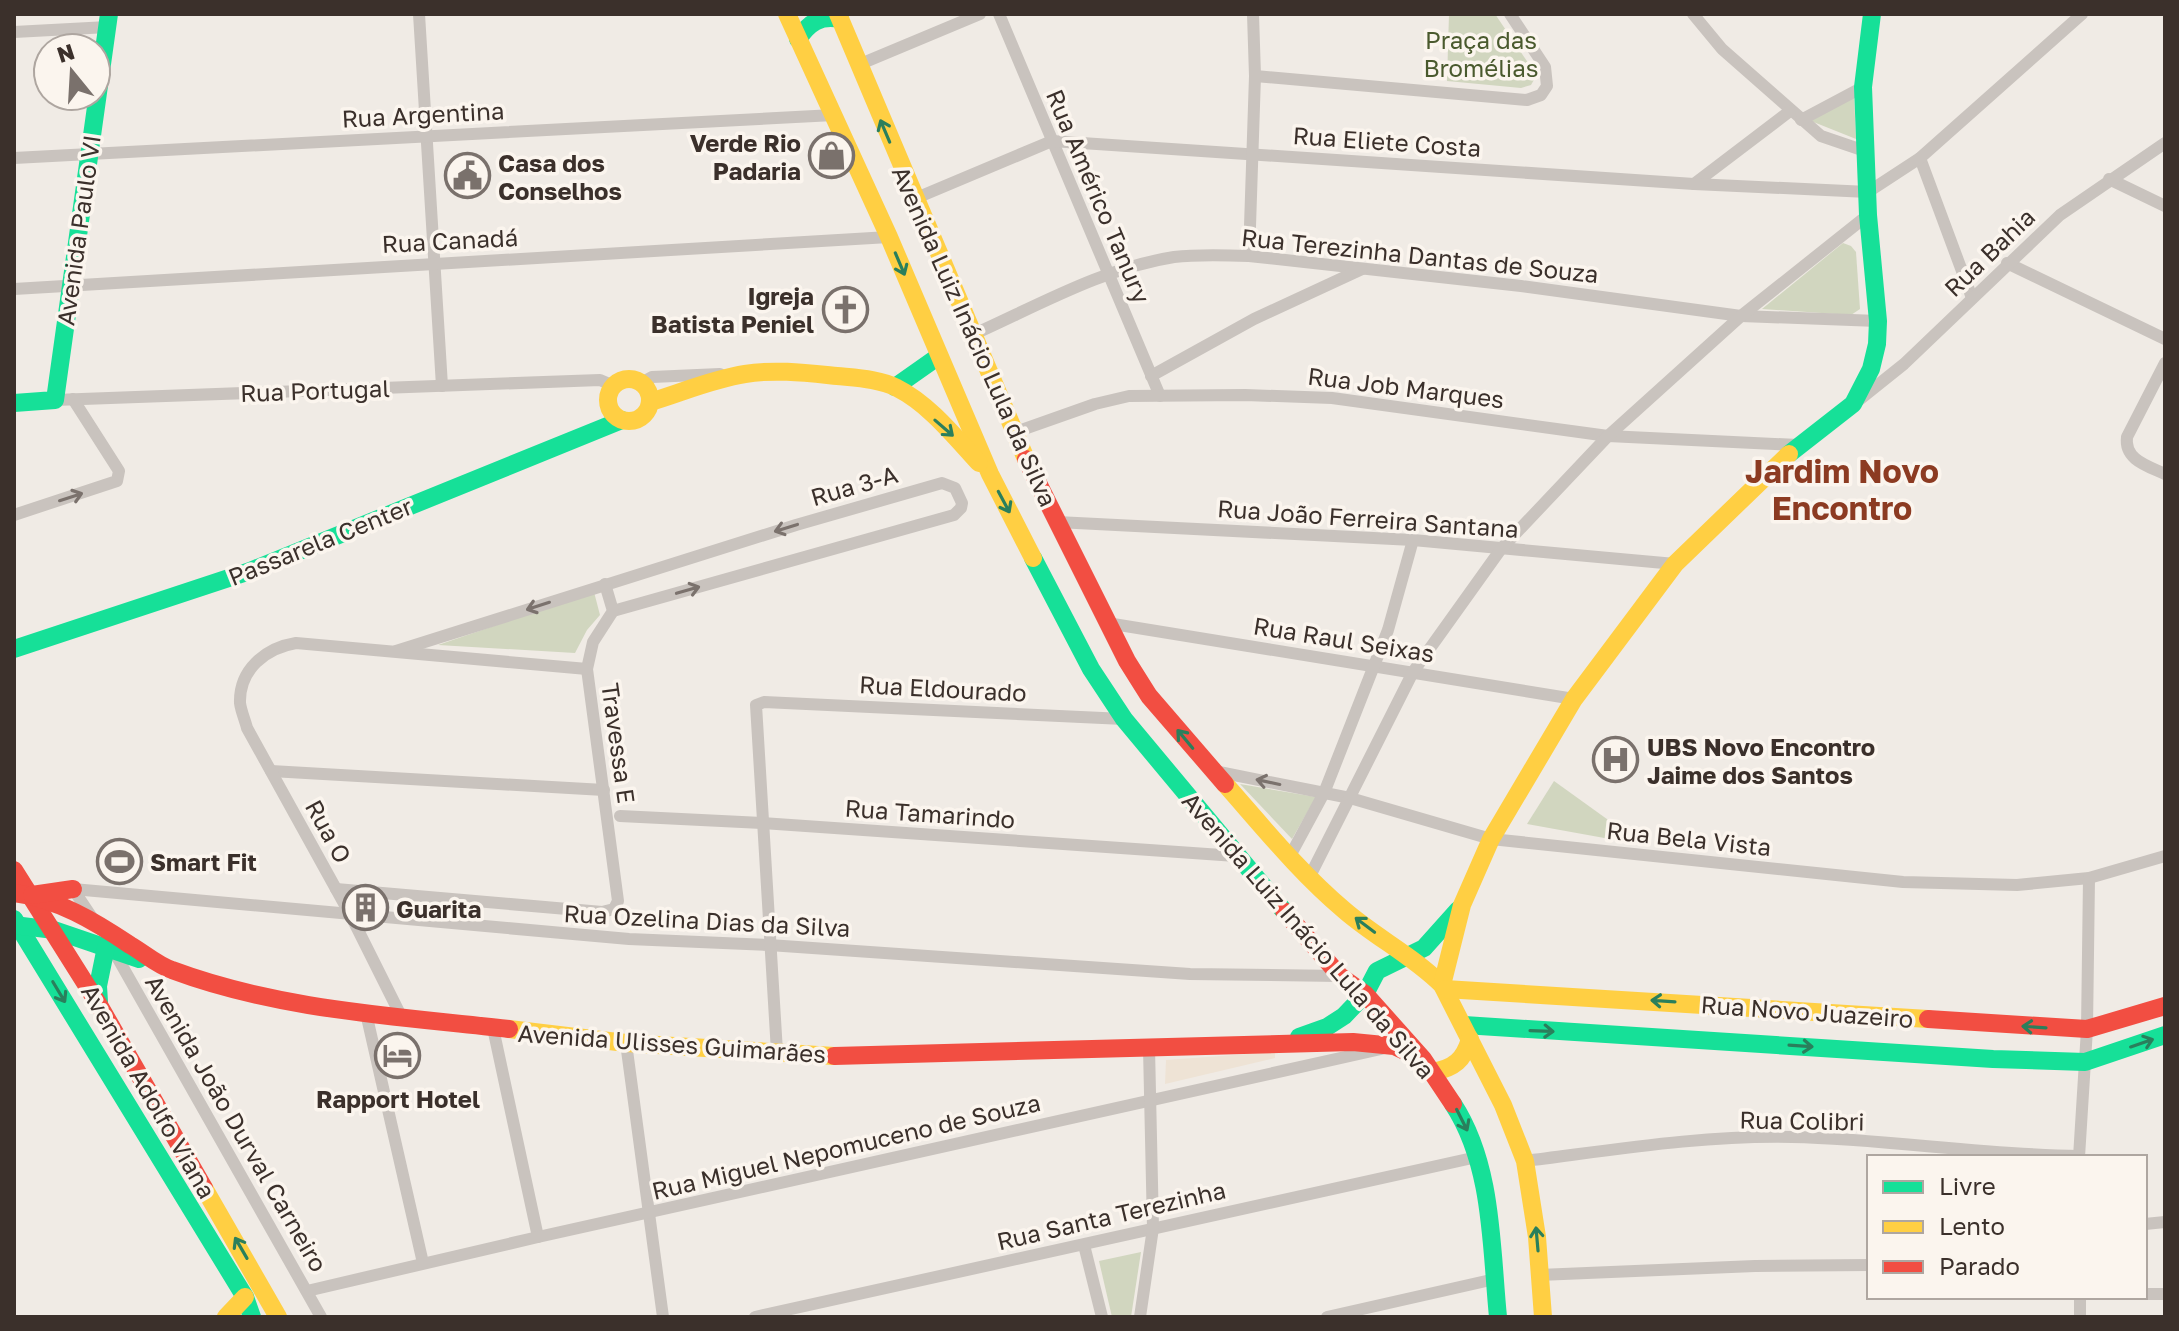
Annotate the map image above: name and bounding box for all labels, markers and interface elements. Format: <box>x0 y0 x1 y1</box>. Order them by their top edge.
park label: Praça das Bromélias <box>1423 25 1539 82</box>
north arrow <box>32 32 112 112</box>
text: N <box>54 37 78 68</box>
street label: Rua Américo Tanury <box>1041 85 1157 307</box>
street label: Rua Argentina <box>341 95 505 133</box>
one-way arrow <box>877 119 892 144</box>
street label: Rua Eliete Costa <box>1292 120 1482 162</box>
place label: Verde Rio Padaria <box>690 128 801 185</box>
shop icon: Verde Rio Padaria <box>808 132 856 180</box>
street label: Avenida Paulo VI <box>50 133 106 327</box>
place label: Casa dos Conselhos <box>498 148 622 205</box>
public building icon: Casa dos Conselhos <box>443 152 491 200</box>
street label: Avenida Luiz Inácio Lula da Silva <box>887 161 1063 511</box>
street label: Rua Bahia <box>1938 202 2040 302</box>
street label: Rua Canadá <box>381 222 519 258</box>
street label: Rua Terezinha Dantas de Souza <box>1240 222 1600 288</box>
one-way arrow <box>894 251 909 276</box>
place label: Igreja Batista Peniel <box>651 281 814 338</box>
church icon: Igreja Batista Peniel <box>821 285 869 333</box>
street label: Rua Job Marques <box>1306 361 1506 413</box>
street label: Rua Portugal <box>240 373 390 407</box>
one-way arrow <box>934 419 954 437</box>
district label: Jardim Novo Encontro <box>1745 452 1939 527</box>
street label: Rua 3-A <box>807 459 901 511</box>
one-way arrow <box>57 489 83 504</box>
one-way arrow <box>997 489 1013 513</box>
street label: Passarela Center <box>224 491 416 591</box>
street label: Rua João Ferreira Santana <box>1216 493 1520 543</box>
one-way arrow <box>774 521 800 536</box>
one-way arrow <box>674 582 700 597</box>
one-way arrow <box>526 599 551 614</box>
street label: Rua Raul Seixas <box>1251 610 1437 668</box>
street label: Rua Eldourado <box>859 669 1027 707</box>
street label: Travessa E <box>596 681 642 805</box>
one-way arrow <box>1176 729 1194 749</box>
place label: UBS Novo Encontro Jaime dos Santos <box>1647 732 1875 789</box>
hospital icon: UBS Novo Encontro Jaime dos Santos <box>1592 736 1640 784</box>
one-way arrow <box>1256 774 1282 789</box>
street label: Avenida Luiz Inácio Lula da Silva <box>1177 786 1441 1084</box>
street label: Rua Tamarindo <box>844 793 1016 833</box>
street label: Rua O <box>300 794 358 868</box>
street label: Rua Bela Vista <box>1605 815 1773 861</box>
sports icon: Smart Fit <box>95 837 143 885</box>
place label: Smart Fit <box>150 847 257 876</box>
building icon: Guarita <box>341 884 389 932</box>
place label: Guarita <box>396 894 481 923</box>
street label: Rua Ozelina Dias da Silva <box>563 898 851 942</box>
one-way arrow <box>1355 917 1376 934</box>
street label: Avenida João Durval Carneiro <box>140 969 334 1277</box>
street label: Avenida Adolfo Viana <box>76 979 222 1203</box>
one-way arrow <box>51 980 67 1003</box>
street label: Rua Novo Juazeiro <box>1700 989 1914 1033</box>
one-way arrow <box>1650 993 1677 1008</box>
street label: Avenida Ulisses Guimarães <box>517 1018 827 1068</box>
one-way arrow <box>2021 1019 2048 1034</box>
one-way arrow <box>1528 1024 1555 1039</box>
hotel icon: Rapport Hotel <box>374 1032 422 1080</box>
one-way arrow <box>2129 1034 2154 1049</box>
one-way arrow <box>1788 1039 1814 1054</box>
place label: Rapport Hotel <box>316 1084 480 1113</box>
street label: Rua Miguel Nepomuceno de Souza <box>649 1087 1043 1205</box>
street label: Rua Colibri <box>1739 1104 1865 1136</box>
one-way arrow <box>1454 1108 1470 1131</box>
legend <box>1867 1155 2147 1299</box>
text: Livre <box>1939 1171 1996 1200</box>
street label: Rua Santa Terezinha <box>994 1175 1228 1255</box>
text: Lento <box>1939 1211 2005 1240</box>
one-way arrow <box>1529 1226 1544 1253</box>
one-way arrow <box>233 1237 248 1261</box>
text: Parado <box>1939 1251 2020 1280</box>

